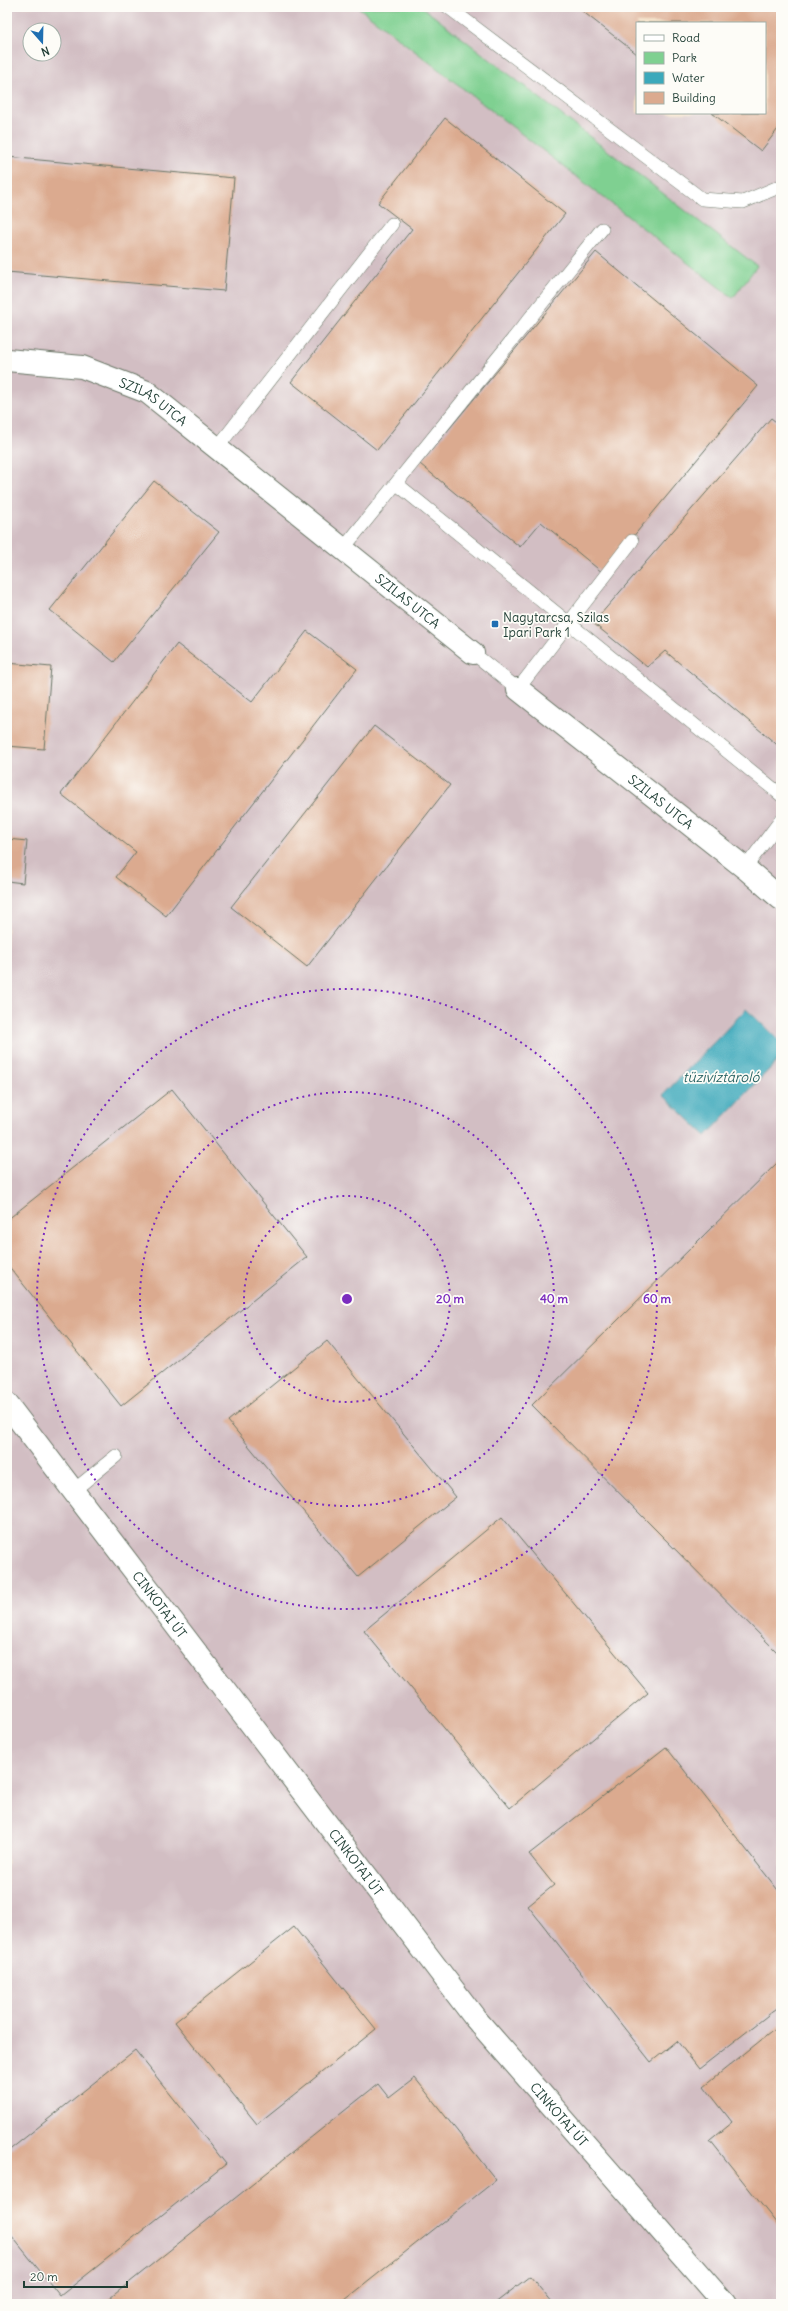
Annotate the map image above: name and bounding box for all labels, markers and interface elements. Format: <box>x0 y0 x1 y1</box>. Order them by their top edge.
north arrow <box>22 22 62 62</box>
legend <box>636 22 766 114</box>
text: Road <box>672 30 700 45</box>
text: N <box>39 44 51 59</box>
text: Park <box>672 50 697 65</box>
text: Water <box>672 70 705 85</box>
text: Building <box>672 90 716 105</box>
street label: SZILAS UTCA <box>117 374 190 430</box>
street label: SZILAS UTCA <box>372 570 443 632</box>
place label: Nagytarcsa, Szilas Ipari Park 1 <box>503 609 609 641</box>
marker: Nagytarcsa, Szilas Ipari Park 1 <box>490 619 500 629</box>
street label: SZILAS UTCA <box>625 771 697 833</box>
water label: tüzivíztároló <box>683 1068 760 1086</box>
text: 20 m <box>436 1291 464 1306</box>
text: 40 m <box>540 1291 569 1306</box>
text: 60 m <box>643 1291 672 1306</box>
centre of rings <box>340 1292 354 1306</box>
street label: CINKOTAI ÚT <box>128 1568 190 1642</box>
street label: CINKOTAI ÚT <box>325 1826 387 1899</box>
street label: CINKOTAI ÚT <box>526 2079 592 2150</box>
scale bar <box>24 2263 127 2289</box>
text: 20 m <box>30 2269 58 2284</box>

